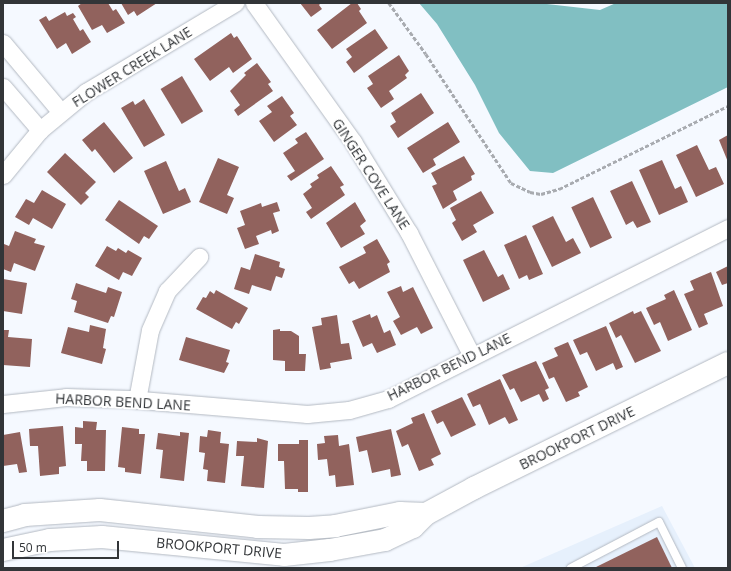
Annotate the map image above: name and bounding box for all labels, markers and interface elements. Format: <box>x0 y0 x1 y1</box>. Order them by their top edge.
street label: FLOWER CREEK LANE <box>69 23 195 111</box>
street label: GINGER COVE LANE <box>329 115 413 233</box>
street label: HARBOR BEND LANE <box>384 330 514 404</box>
street label: HARBOR BEND LANE <box>55 390 191 414</box>
street label: BROOKPORT DRIVE <box>517 403 637 473</box>
scale bar <box>14 533 121 559</box>
street label: BROOKPORT DRIVE <box>155 534 283 562</box>
text: 50 m <box>19 539 47 556</box>

